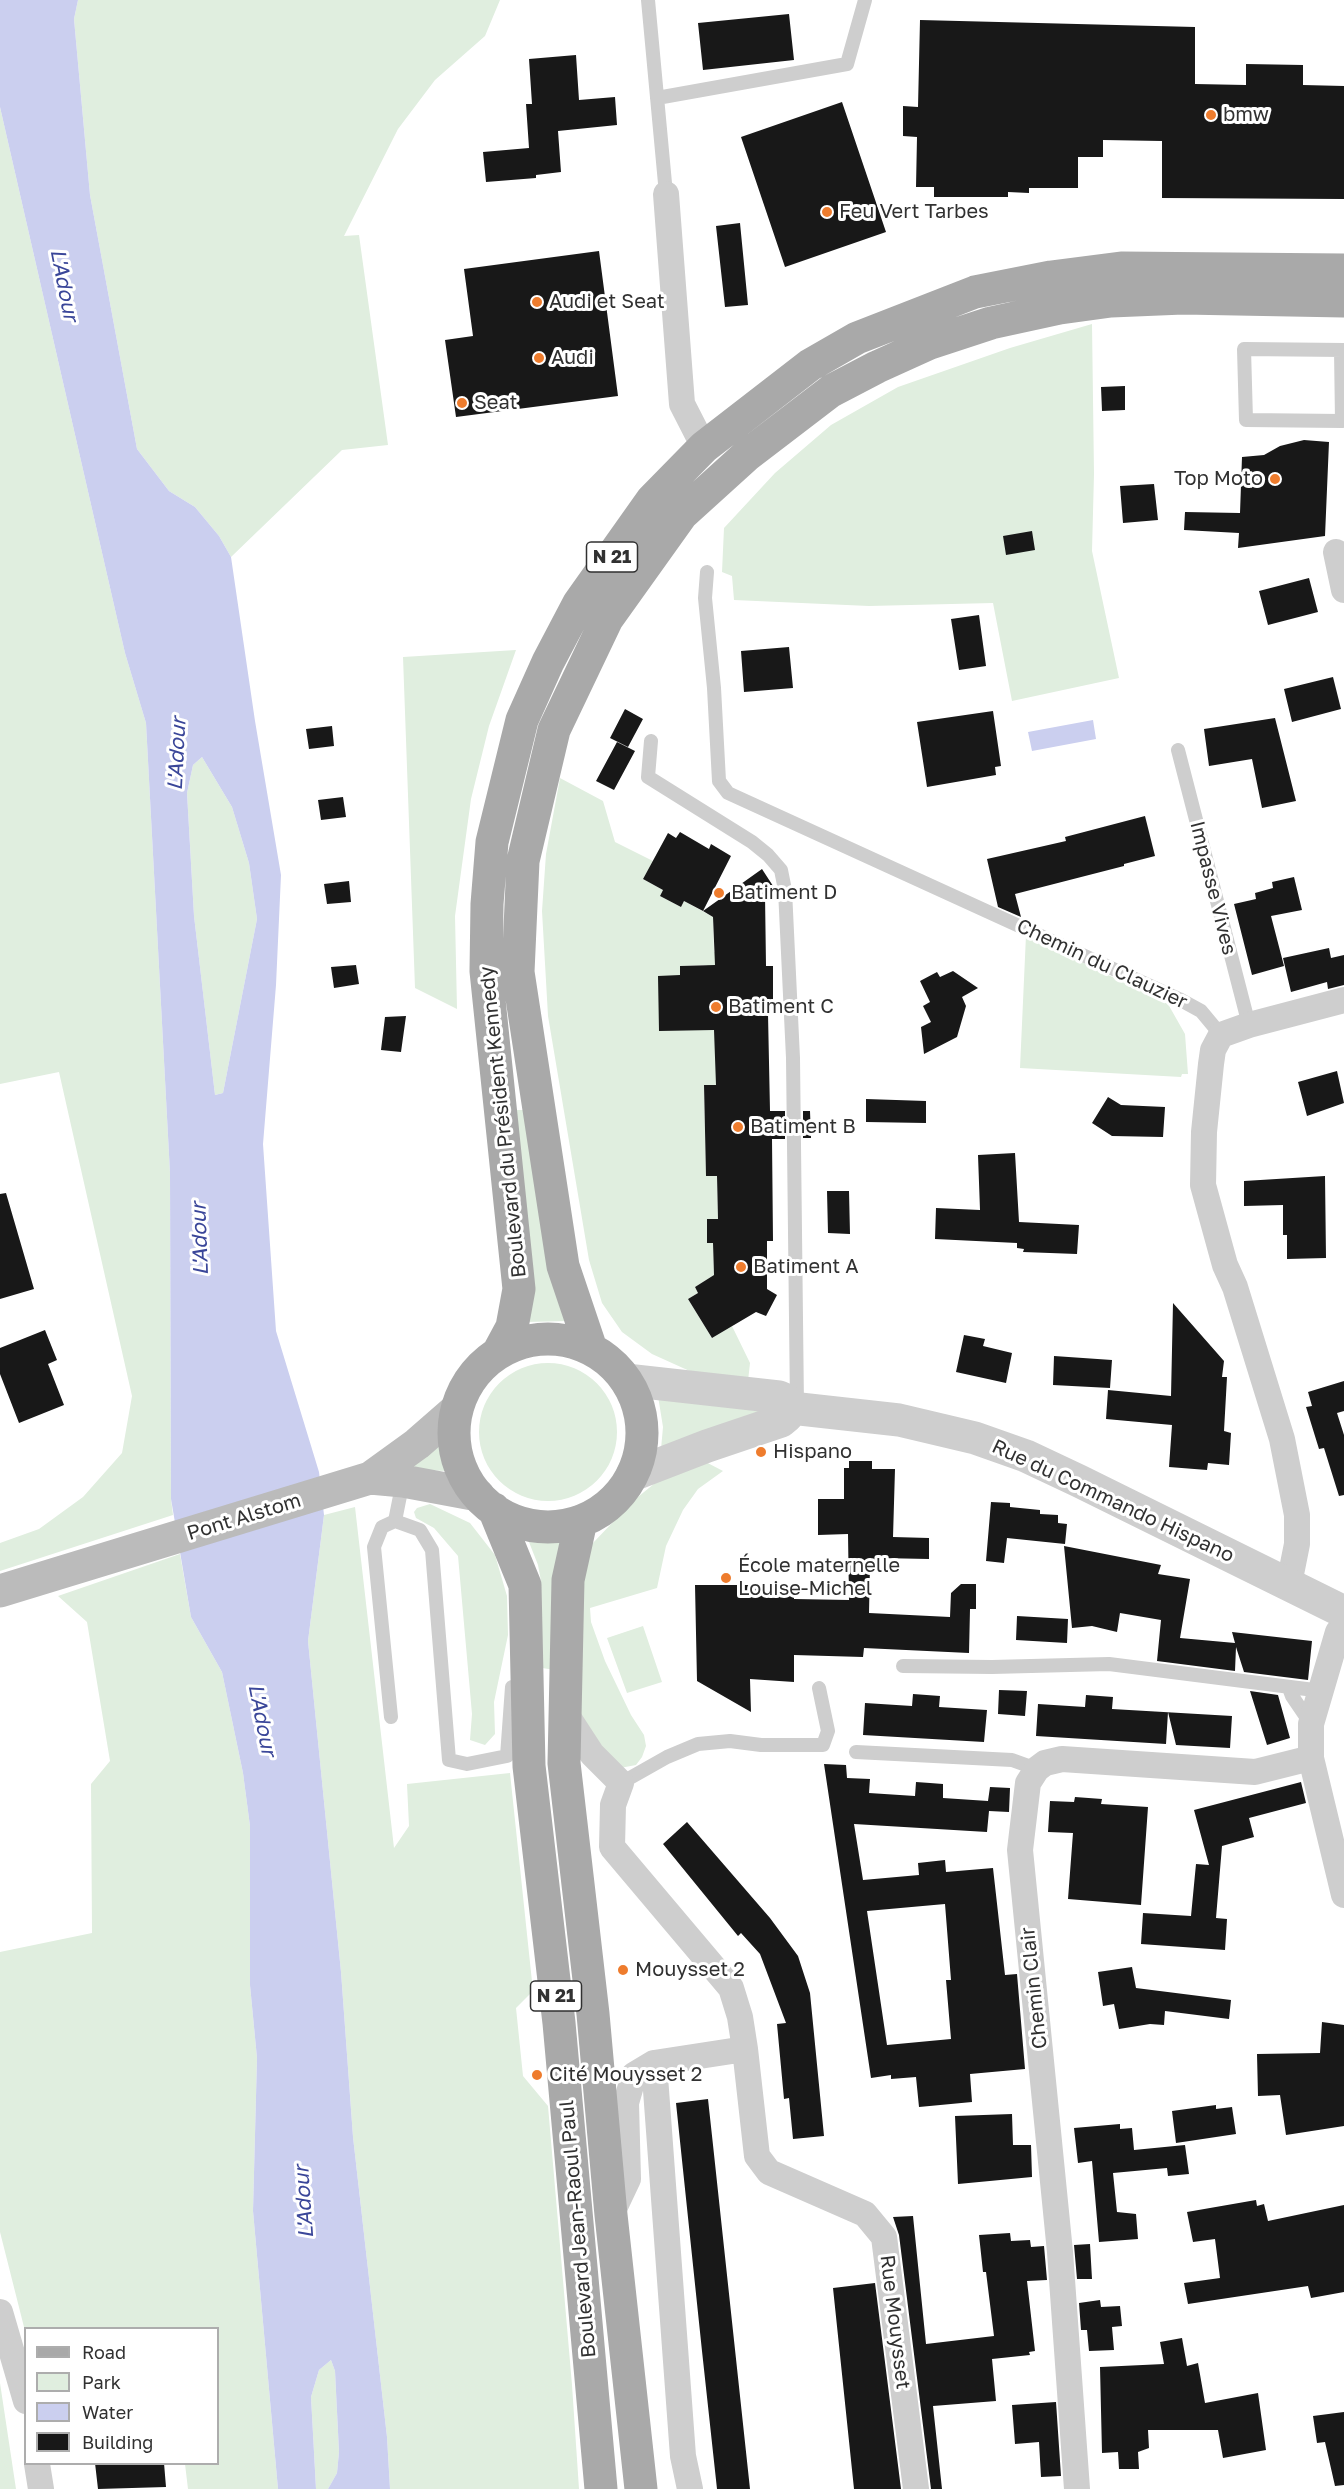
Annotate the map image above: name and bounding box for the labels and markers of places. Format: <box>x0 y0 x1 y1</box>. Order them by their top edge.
place label: bmw <box>1223 103 1269 127</box>
marker: bmw <box>1204 108 1218 122</box>
place label: Feu Vert Tarbes <box>839 200 989 224</box>
marker: Feu Vert Tarbes <box>820 205 834 219</box>
place label: Audi et Seat <box>549 290 665 314</box>
marker: Audi et Seat <box>530 295 544 309</box>
place label: Audi <box>551 346 594 370</box>
marker: Audi <box>532 351 546 365</box>
place label: Seat <box>474 391 517 415</box>
marker: Seat <box>455 396 469 410</box>
place label: Top Moto <box>1174 467 1263 491</box>
marker: Top Moto <box>1268 472 1282 486</box>
place label: Batiment D <box>731 881 837 905</box>
marker: Batiment D <box>712 886 726 900</box>
place label: Batiment C <box>728 995 834 1019</box>
marker: Batiment C <box>709 1000 723 1014</box>
place label: Batiment B <box>750 1115 856 1139</box>
marker: Batiment B <box>731 1120 745 1134</box>
place label: Batiment A <box>753 1255 859 1279</box>
marker: Batiment A <box>734 1260 748 1274</box>
place label: Hispano <box>773 1440 852 1464</box>
marker: Hispano <box>754 1445 768 1459</box>
place label: École maternelle Louise-Michel <box>738 1554 900 1601</box>
marker: École maternelle Louise-Michel <box>719 1571 733 1585</box>
place label: Mouysset 2 <box>635 1958 745 1982</box>
marker: Mouysset 2 <box>616 1963 630 1977</box>
place label: Cité Mouysset 2 <box>549 2063 702 2087</box>
marker: Cité Mouysset 2 <box>530 2068 544 2082</box>

